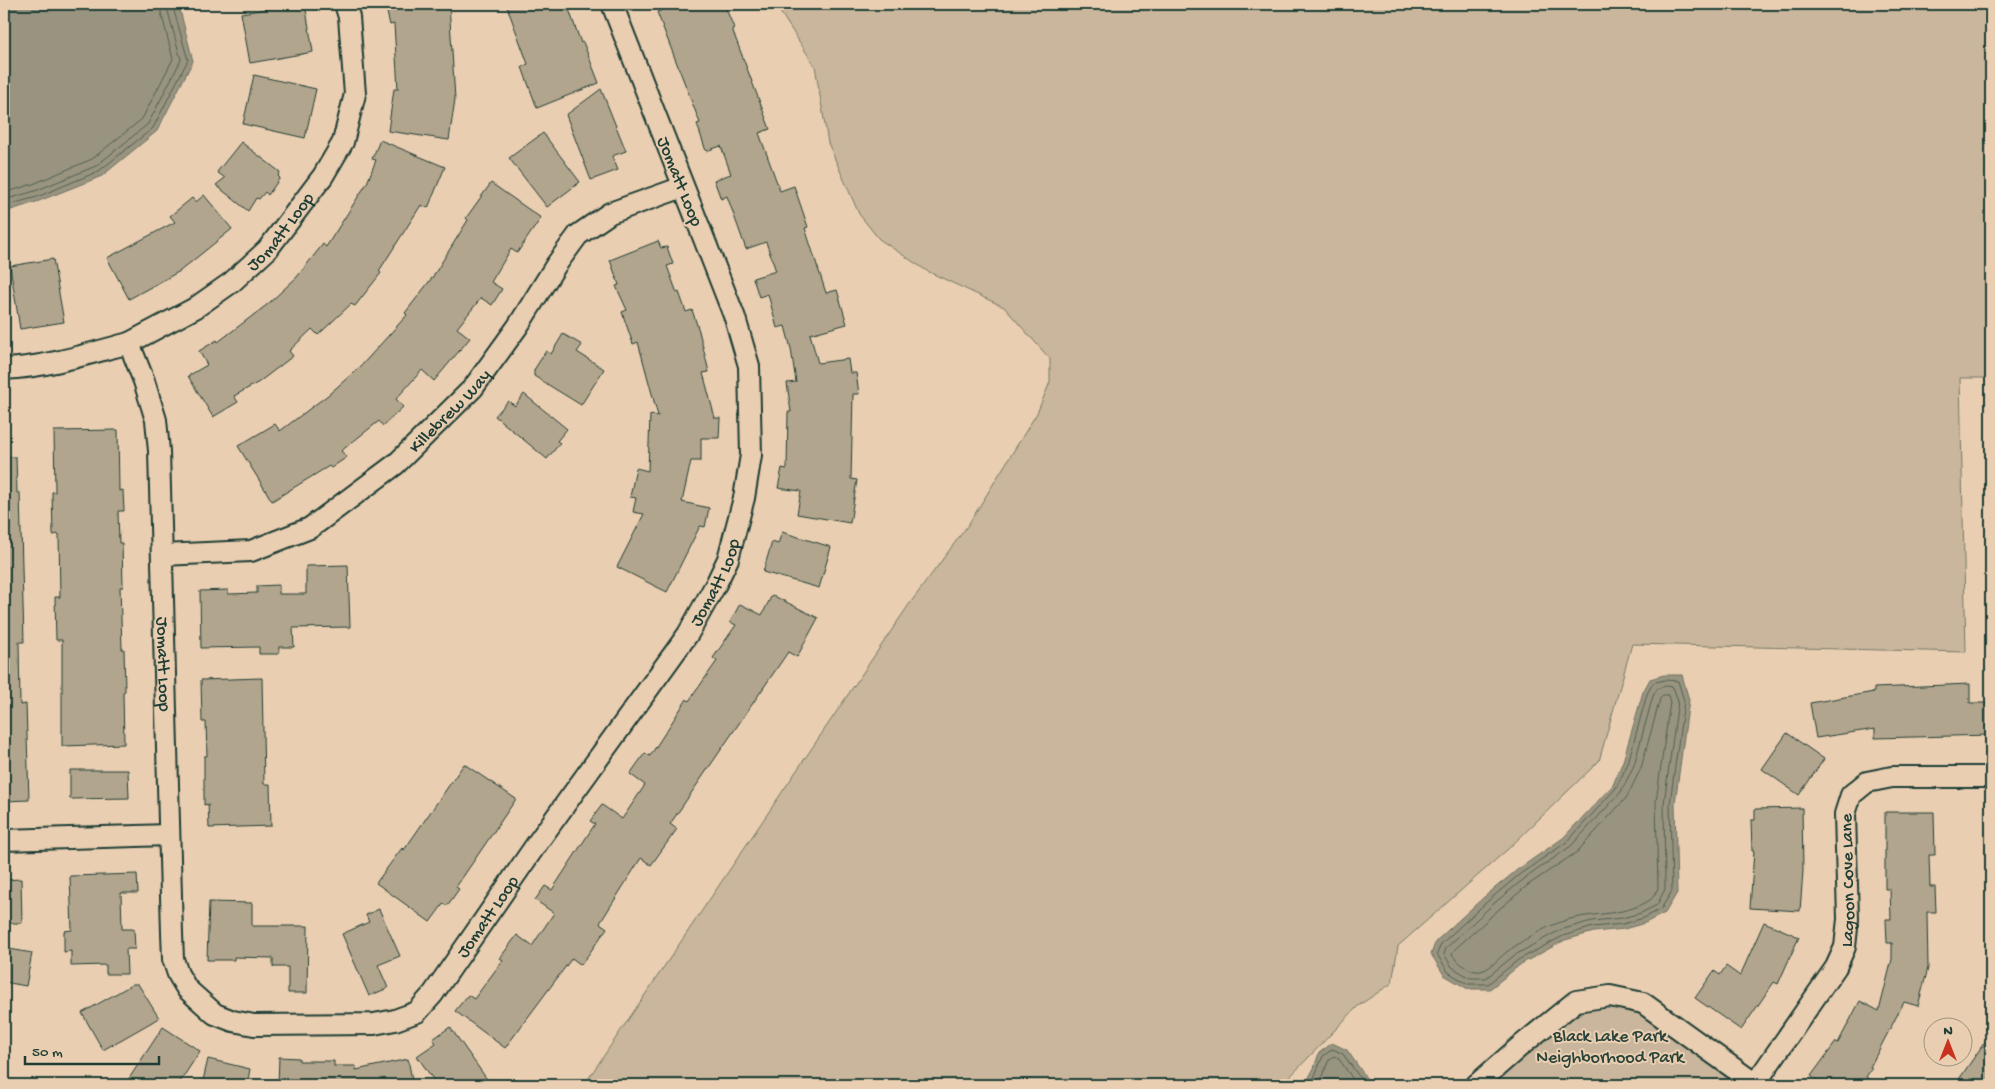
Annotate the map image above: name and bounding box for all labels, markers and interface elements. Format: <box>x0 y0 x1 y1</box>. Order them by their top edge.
street label: Jomatt Loop <box>651 134 706 230</box>
street label: Jomatt Loop <box>243 189 320 276</box>
street label: Killebrew Way <box>405 366 496 458</box>
street label: Jomatt Loop <box>686 537 746 631</box>
street label: Jomatt Loop <box>150 617 174 712</box>
street label: Lagoon Cove Lane <box>1837 813 1861 948</box>
street label: Jomatt Loop <box>453 872 525 963</box>
north arrow <box>1922 1016 1972 1066</box>
text: N <box>1943 1023 1953 1040</box>
park label: Black Lake Park Neighborhood Park <box>1536 1027 1686 1069</box>
scale bar <box>25 1034 159 1066</box>
text: 50 m <box>32 1044 63 1062</box>

